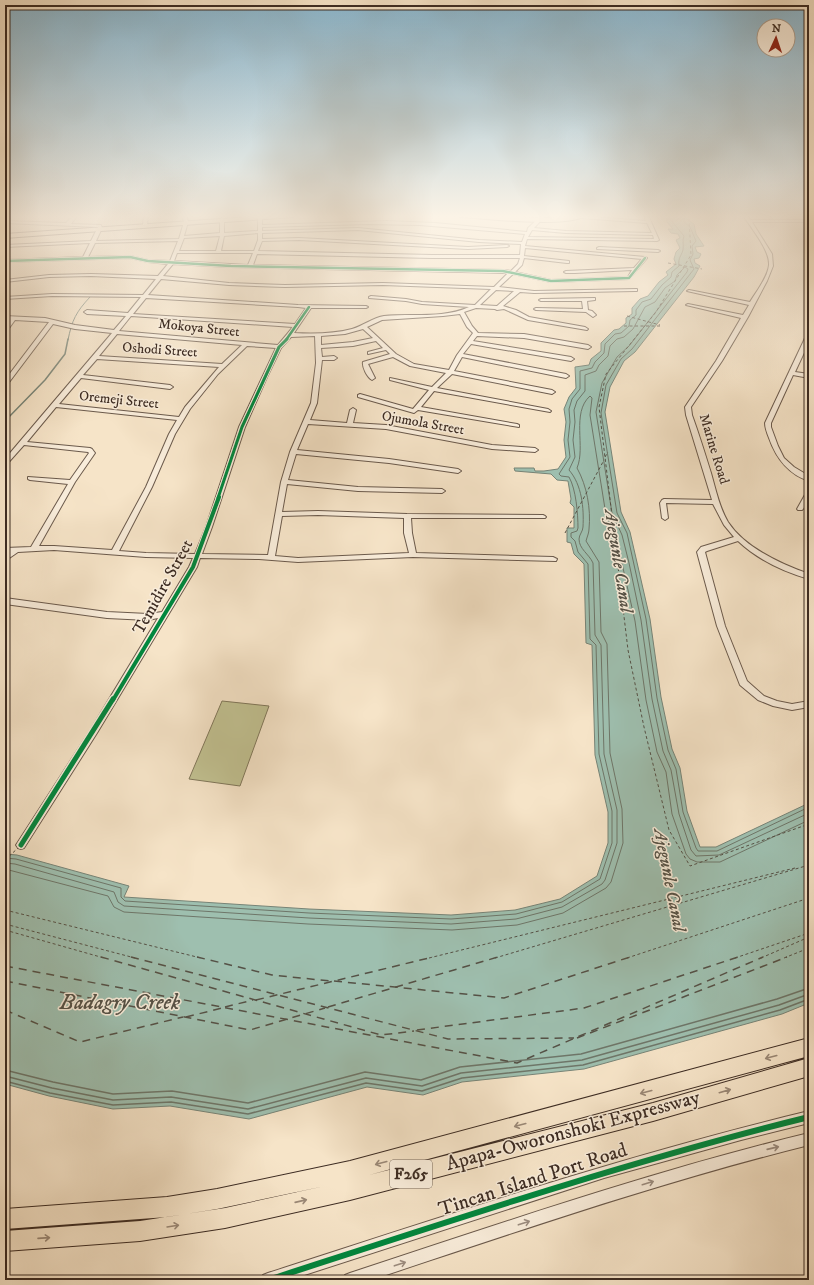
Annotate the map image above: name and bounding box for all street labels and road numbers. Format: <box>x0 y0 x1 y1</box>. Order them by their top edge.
street label: Mokoya Street <box>157 315 241 341</box>
street label: Oshodi Street <box>122 338 199 362</box>
street label: Oremeji Street <box>78 387 160 413</box>
street label: Ojumola Street <box>380 407 466 439</box>
street label: Marine Road <box>695 412 733 486</box>
street label: Temidire Street <box>128 535 198 638</box>
street label: Apapa-Oworonshoki Expressway <box>443 1085 703 1177</box>
street label: Tincan Island Port Road <box>435 1138 631 1222</box>
road number: F265 <box>390 1160 432 1188</box>

